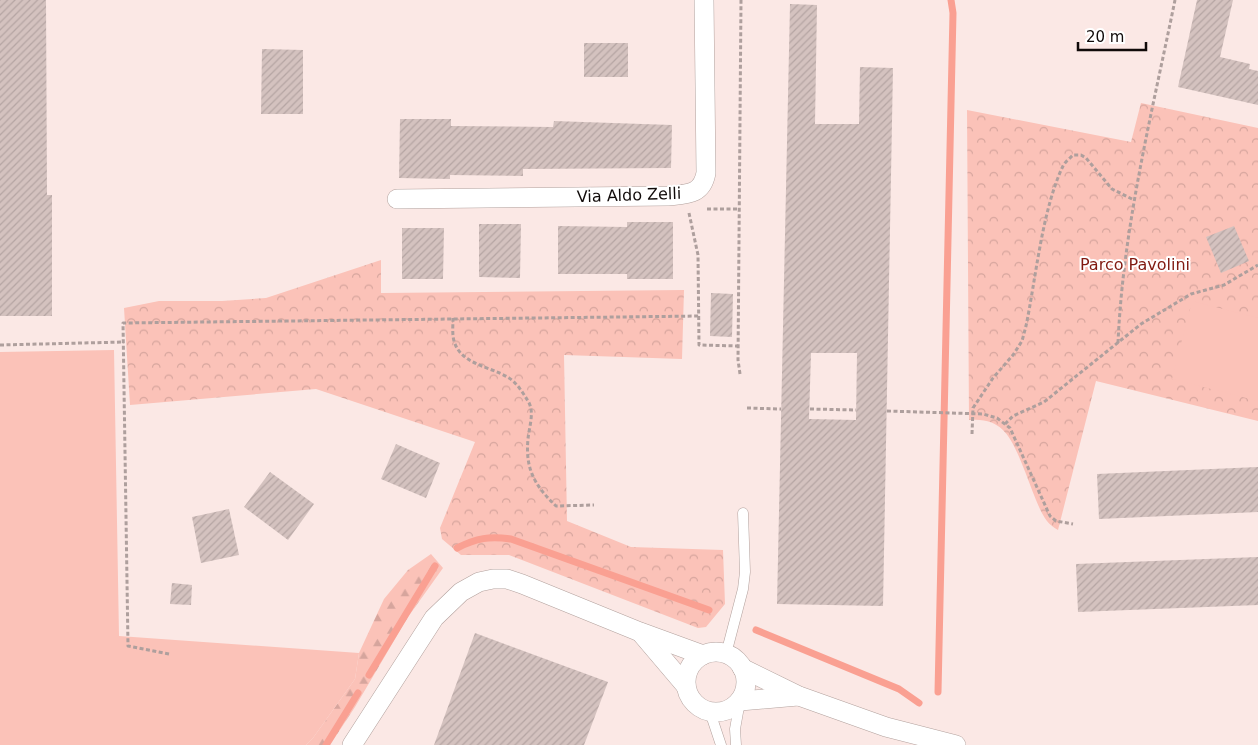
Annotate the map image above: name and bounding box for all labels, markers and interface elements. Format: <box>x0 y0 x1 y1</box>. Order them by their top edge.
scale bar <box>1078 20 1146 52</box>
text: 20 m <box>1086 28 1124 46</box>
street label: Via Aldo Zelli <box>576 184 682 206</box>
park label: Parco Pavolini <box>1080 255 1190 274</box>

